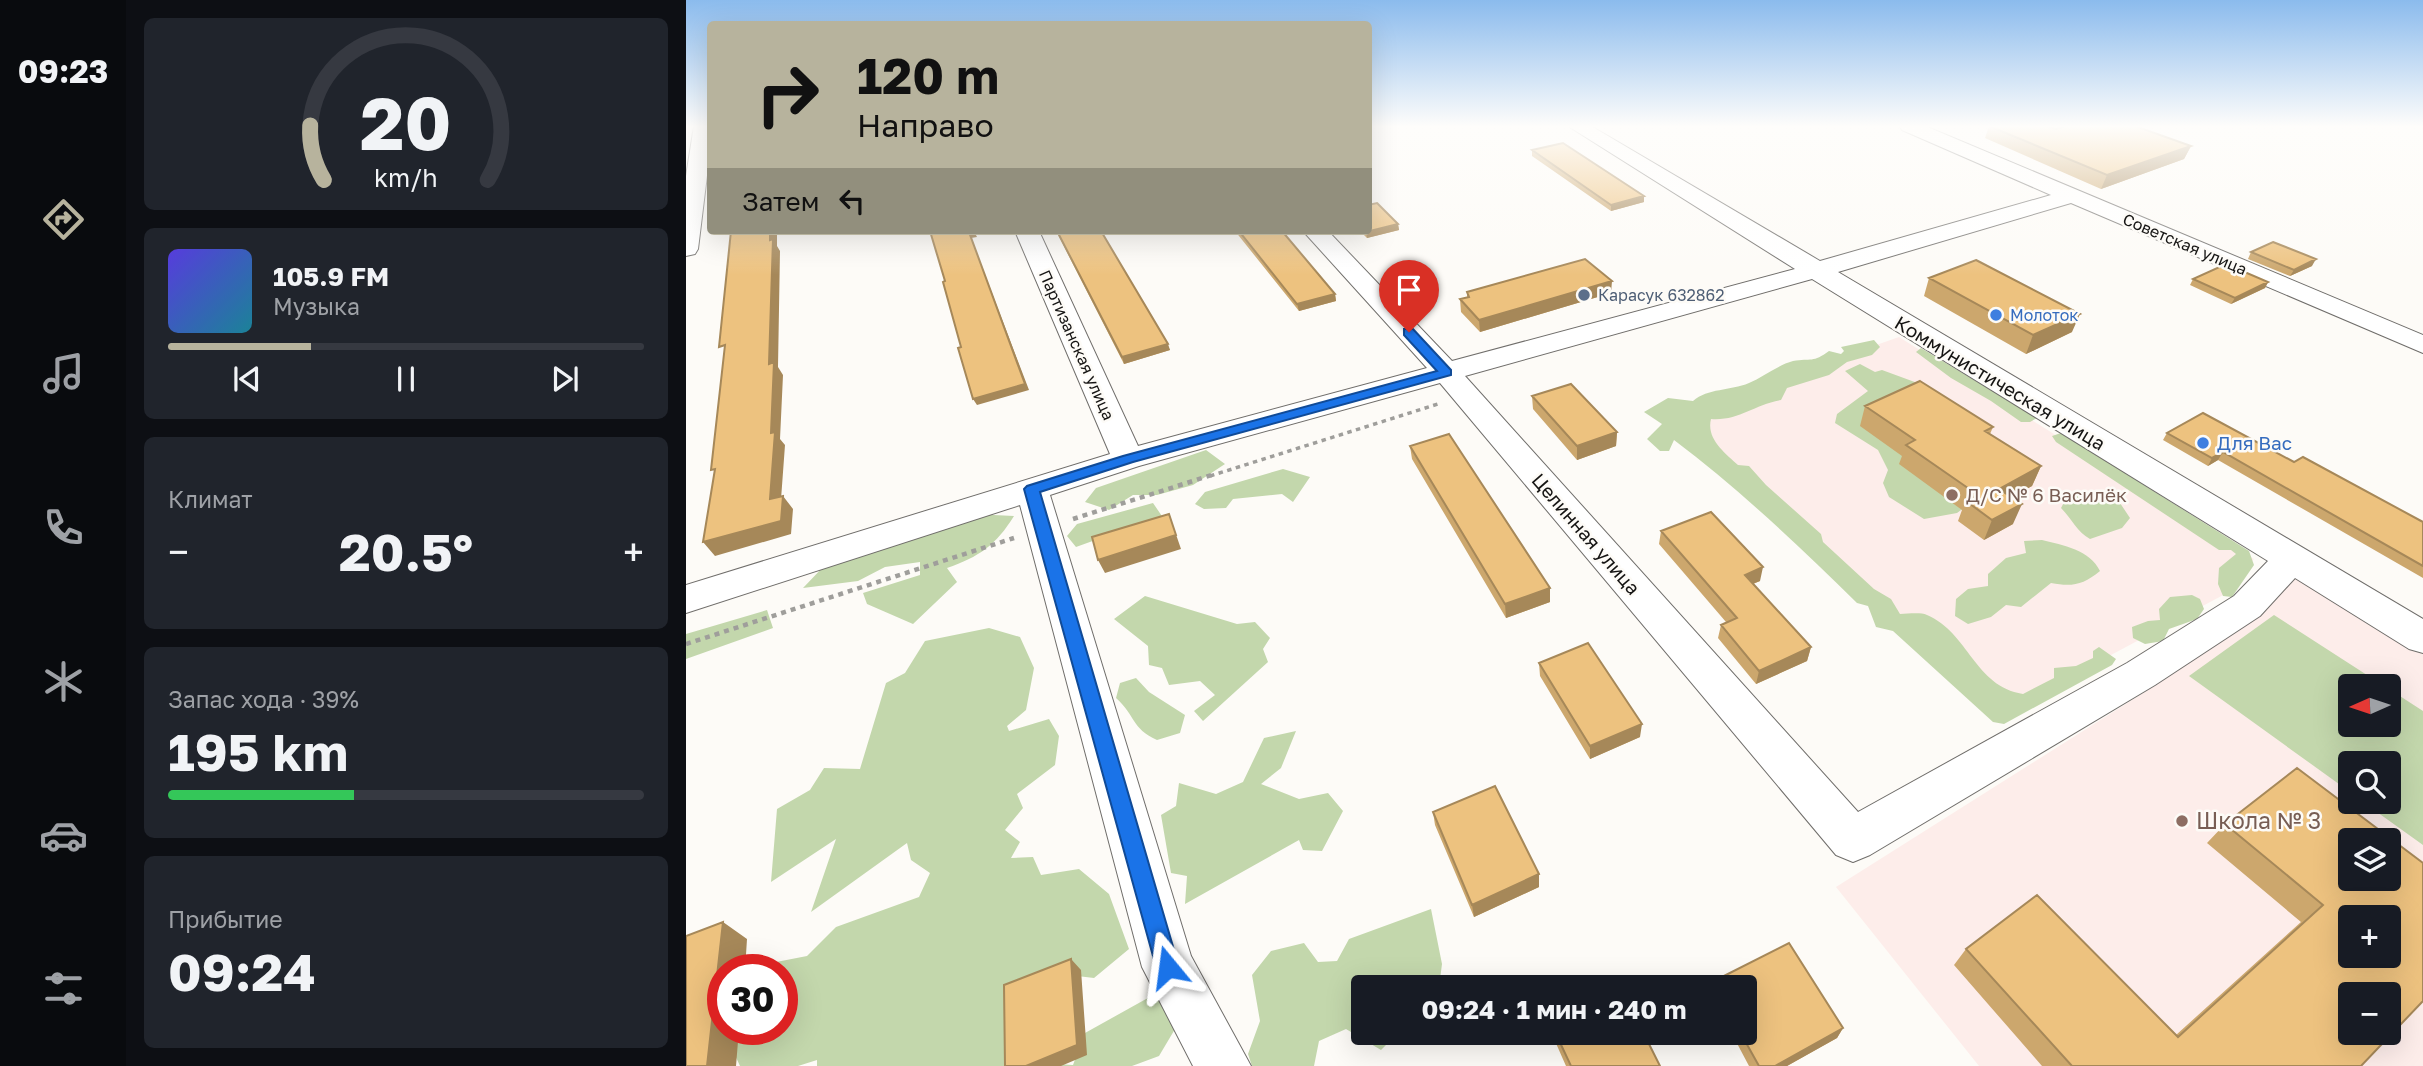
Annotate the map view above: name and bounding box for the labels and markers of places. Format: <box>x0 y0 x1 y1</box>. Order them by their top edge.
pin <box>1379 260 1439 332</box>
place label: Карасук 632862 <box>1598 285 1725 305</box>
marker: Карасук 632862 <box>1576 287 1592 303</box>
place label: Молоток <box>2010 305 2078 325</box>
marker: Молоток <box>1988 307 2004 323</box>
place label: Для Вас <box>2217 431 2292 454</box>
marker: Для Вас <box>2195 435 2211 451</box>
place label: Д/С № 6 Василёк <box>1966 483 2127 506</box>
marker: Д/С № 6 Василёк <box>1944 487 1960 503</box>
place label: Школа № 3 <box>2196 806 2321 834</box>
marker: Школа № 3 <box>2174 813 2190 829</box>

